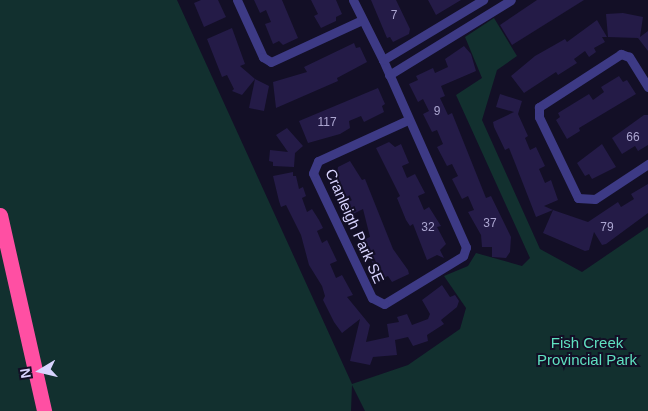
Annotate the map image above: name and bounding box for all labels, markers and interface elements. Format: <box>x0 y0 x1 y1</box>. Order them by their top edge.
house number: 7 <box>391 9 397 23</box>
house number: 9 <box>434 105 440 119</box>
house number: 117 <box>317 116 337 130</box>
house number: 66 <box>626 131 640 145</box>
street label: Cranleigh Park SE <box>322 166 388 286</box>
house number: 37 <box>483 217 497 231</box>
house number: 32 <box>421 221 435 235</box>
house number: 79 <box>600 221 614 235</box>
park label: Fish Creek Provincial Park <box>537 333 637 368</box>
north arrow <box>15 346 65 396</box>
text: N <box>16 367 34 380</box>

